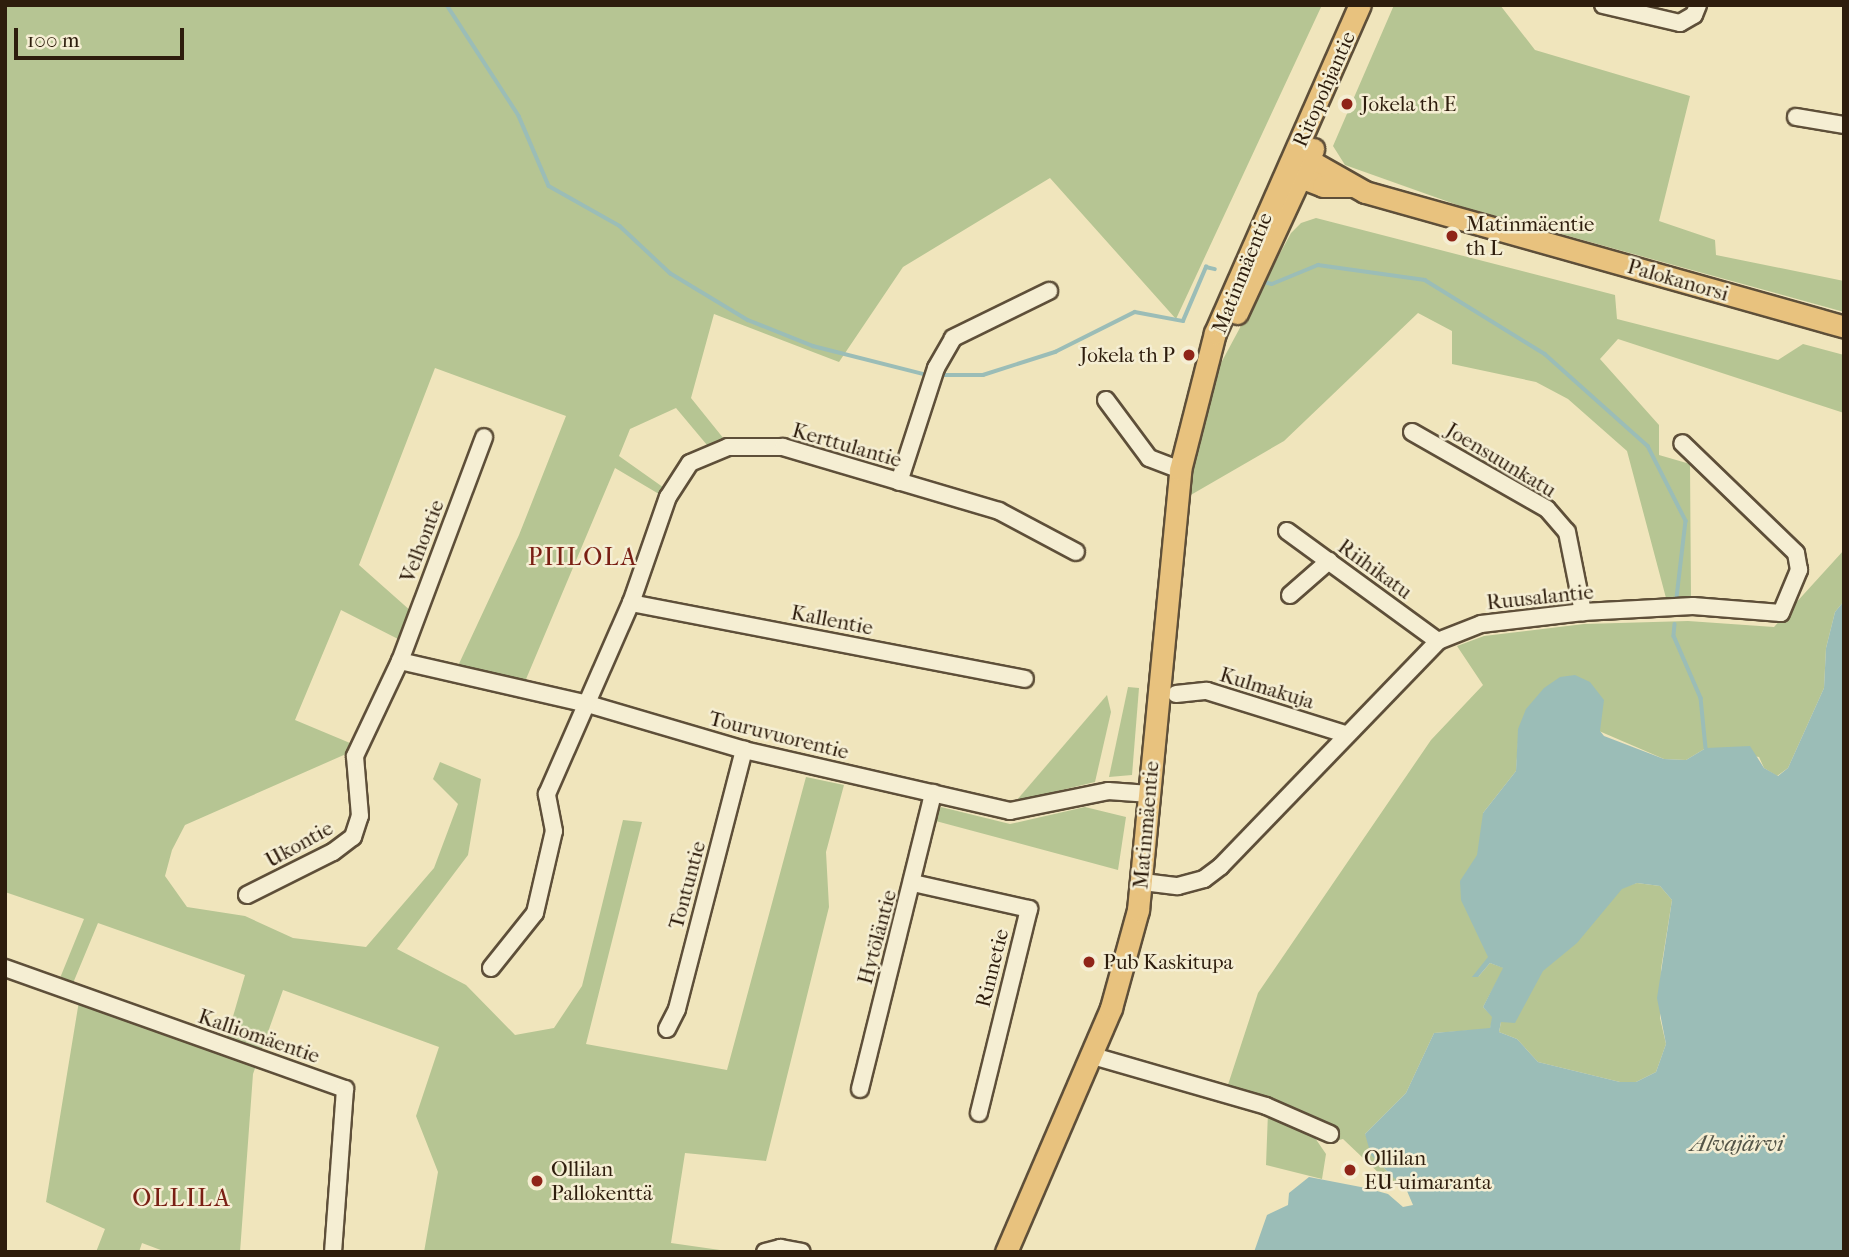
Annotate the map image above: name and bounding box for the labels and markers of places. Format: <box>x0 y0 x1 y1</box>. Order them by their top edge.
place label: Jokela th E <box>1361 91 1456 117</box>
marker: Jokela th E <box>1339 96 1355 112</box>
place label: Matinmäentie th L <box>1466 211 1594 261</box>
marker: Matinmäentie th L <box>1444 228 1460 244</box>
place label: Jokela th P <box>1080 342 1175 368</box>
marker: Jokela th P <box>1181 347 1197 363</box>
place label: Pub Kaskitupa <box>1103 949 1233 975</box>
marker: Pub Kaskitupa <box>1081 954 1097 970</box>
place label: Ollilan EU-uimaranta <box>1364 1145 1492 1195</box>
place label: Ollilan Pallokenttä <box>551 1156 653 1206</box>
marker: Ollilan EU-uimaranta <box>1342 1162 1358 1178</box>
marker: Ollilan Pallokenttä <box>529 1173 545 1189</box>

